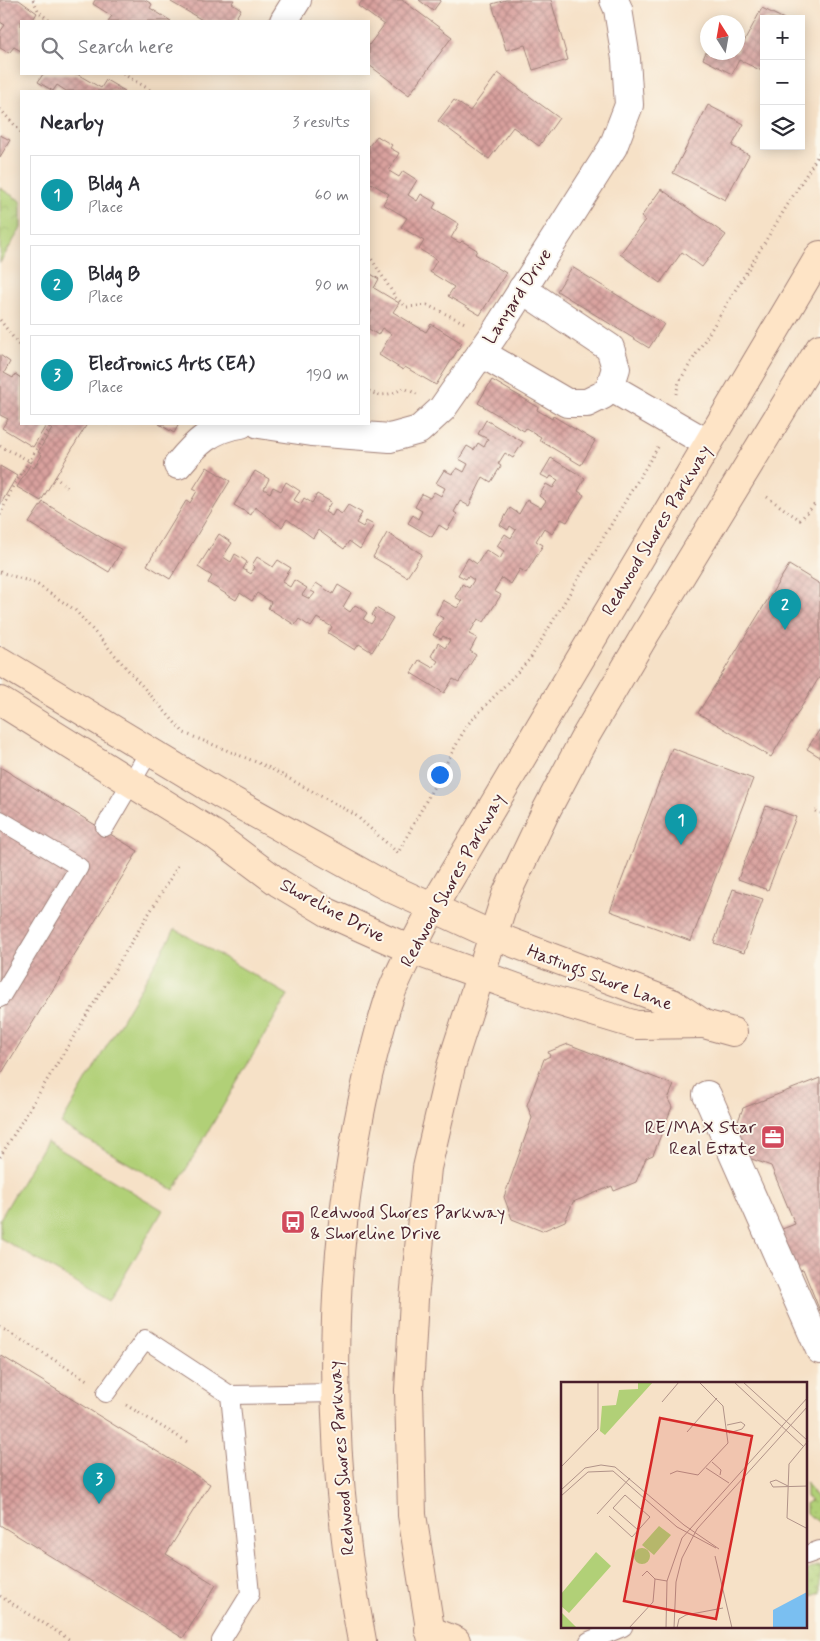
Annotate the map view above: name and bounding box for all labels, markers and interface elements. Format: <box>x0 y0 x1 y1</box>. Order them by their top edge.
north arrow <box>700 15 745 60</box>
map controls <box>760 15 805 150</box>
button: + <box>760 15 805 60</box>
search box <box>20 20 370 75</box>
icon: search <box>38 34 66 62</box>
text: Search here <box>78 35 174 60</box>
button: − <box>760 60 805 105</box>
button: layers <box>760 105 805 150</box>
text: Nearby <box>40 109 104 137</box>
text: 3 results <box>292 112 350 133</box>
text: Bldg A <box>88 172 140 197</box>
text: 1 <box>53 185 61 206</box>
text: 60 m <box>315 185 349 206</box>
text: Place <box>88 197 123 218</box>
street label: Lanyard Drive <box>478 244 558 349</box>
text: Bldg B <box>88 262 140 287</box>
text: 2 <box>53 275 61 296</box>
text: 90 m <box>315 275 349 296</box>
text: Place <box>88 287 123 308</box>
text: Electronics Arts (EA) <box>88 352 255 377</box>
text: 3 <box>53 365 61 386</box>
text: 190 m <box>306 365 349 386</box>
text: Place <box>88 377 123 398</box>
street label: Redwood Shores Parkway <box>596 441 717 620</box>
pin: 2 <box>769 589 801 630</box>
your location <box>427 762 453 788</box>
street label: Redwood Shores Parkway <box>395 789 511 972</box>
pin: 1 <box>665 804 697 845</box>
street label: Shoreline Drive <box>276 873 389 949</box>
street label: Hastings Shore Lane <box>523 939 676 1019</box>
place label: RE/MAX Star Real Estate <box>645 1116 757 1161</box>
office icon: RE/MAX Star Real Estate <box>760 1124 786 1150</box>
place label: Redwood Shores Parkway & Shoreline Drive <box>310 1201 505 1246</box>
bus stop icon: Redwood Shores Parkway & Shoreline Drive <box>280 1209 306 1235</box>
street label: Redwood Shores Parkway <box>323 1360 361 1556</box>
inset map <box>561 1382 808 1628</box>
pin: 3 <box>83 1463 115 1504</box>

